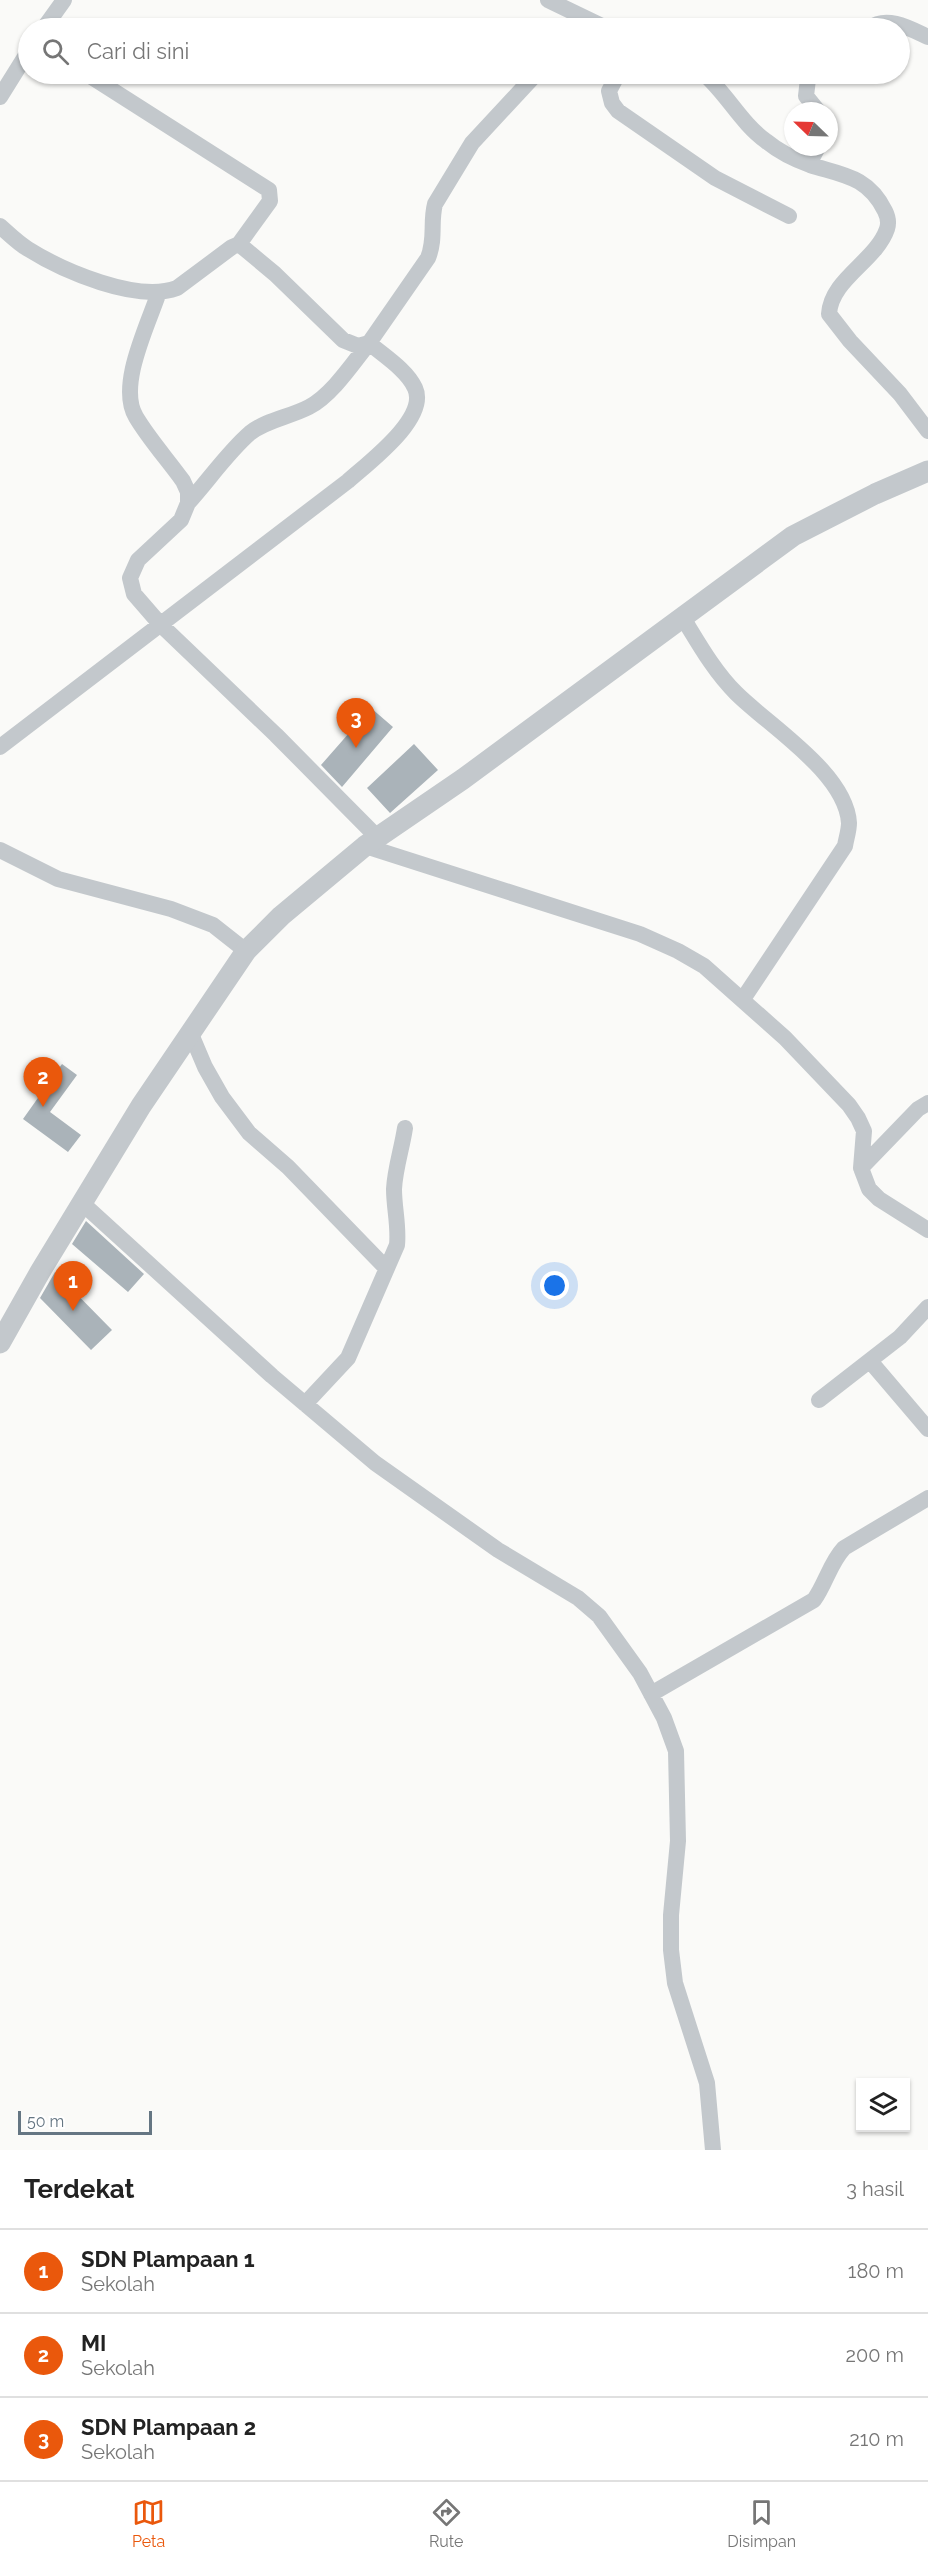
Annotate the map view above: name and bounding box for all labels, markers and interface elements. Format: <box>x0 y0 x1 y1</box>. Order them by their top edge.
search box <box>18 18 910 84</box>
icon: search <box>39 35 72 68</box>
text: Cari di sini <box>87 38 189 64</box>
north arrow <box>784 102 838 156</box>
pin: 3 <box>336 698 376 748</box>
pin: 2 <box>24 1058 63 1107</box>
pin: 1 <box>54 1262 92 1311</box>
your location <box>540 1271 569 1300</box>
map controls <box>856 2078 910 2132</box>
button: layers <box>856 2078 910 2132</box>
scale bar <box>18 2108 152 2136</box>
text: 50 m <box>27 2112 64 2131</box>
text: Terdekat <box>24 2174 135 2204</box>
text: 3 hasil <box>846 2177 904 2201</box>
text: SDN Plampaan 1 <box>81 2246 255 2272</box>
text: 1 <box>39 2259 48 2283</box>
text: 180 m <box>848 2259 904 2283</box>
text: Sekolah <box>81 2272 155 2296</box>
text: MI <box>81 2330 106 2356</box>
text: 2 <box>38 2343 49 2367</box>
text: 200 m <box>846 2343 904 2367</box>
text: Sekolah <box>81 2356 155 2380</box>
text: SDN Plampaan 2 <box>81 2414 256 2440</box>
text: 3 <box>38 2427 49 2451</box>
text: 210 m <box>849 2427 904 2451</box>
text: Sekolah <box>81 2440 155 2464</box>
tab: Peta <box>132 2496 165 2551</box>
tab: Rute <box>429 2496 463 2551</box>
tab: Disimpan <box>727 2496 796 2551</box>

